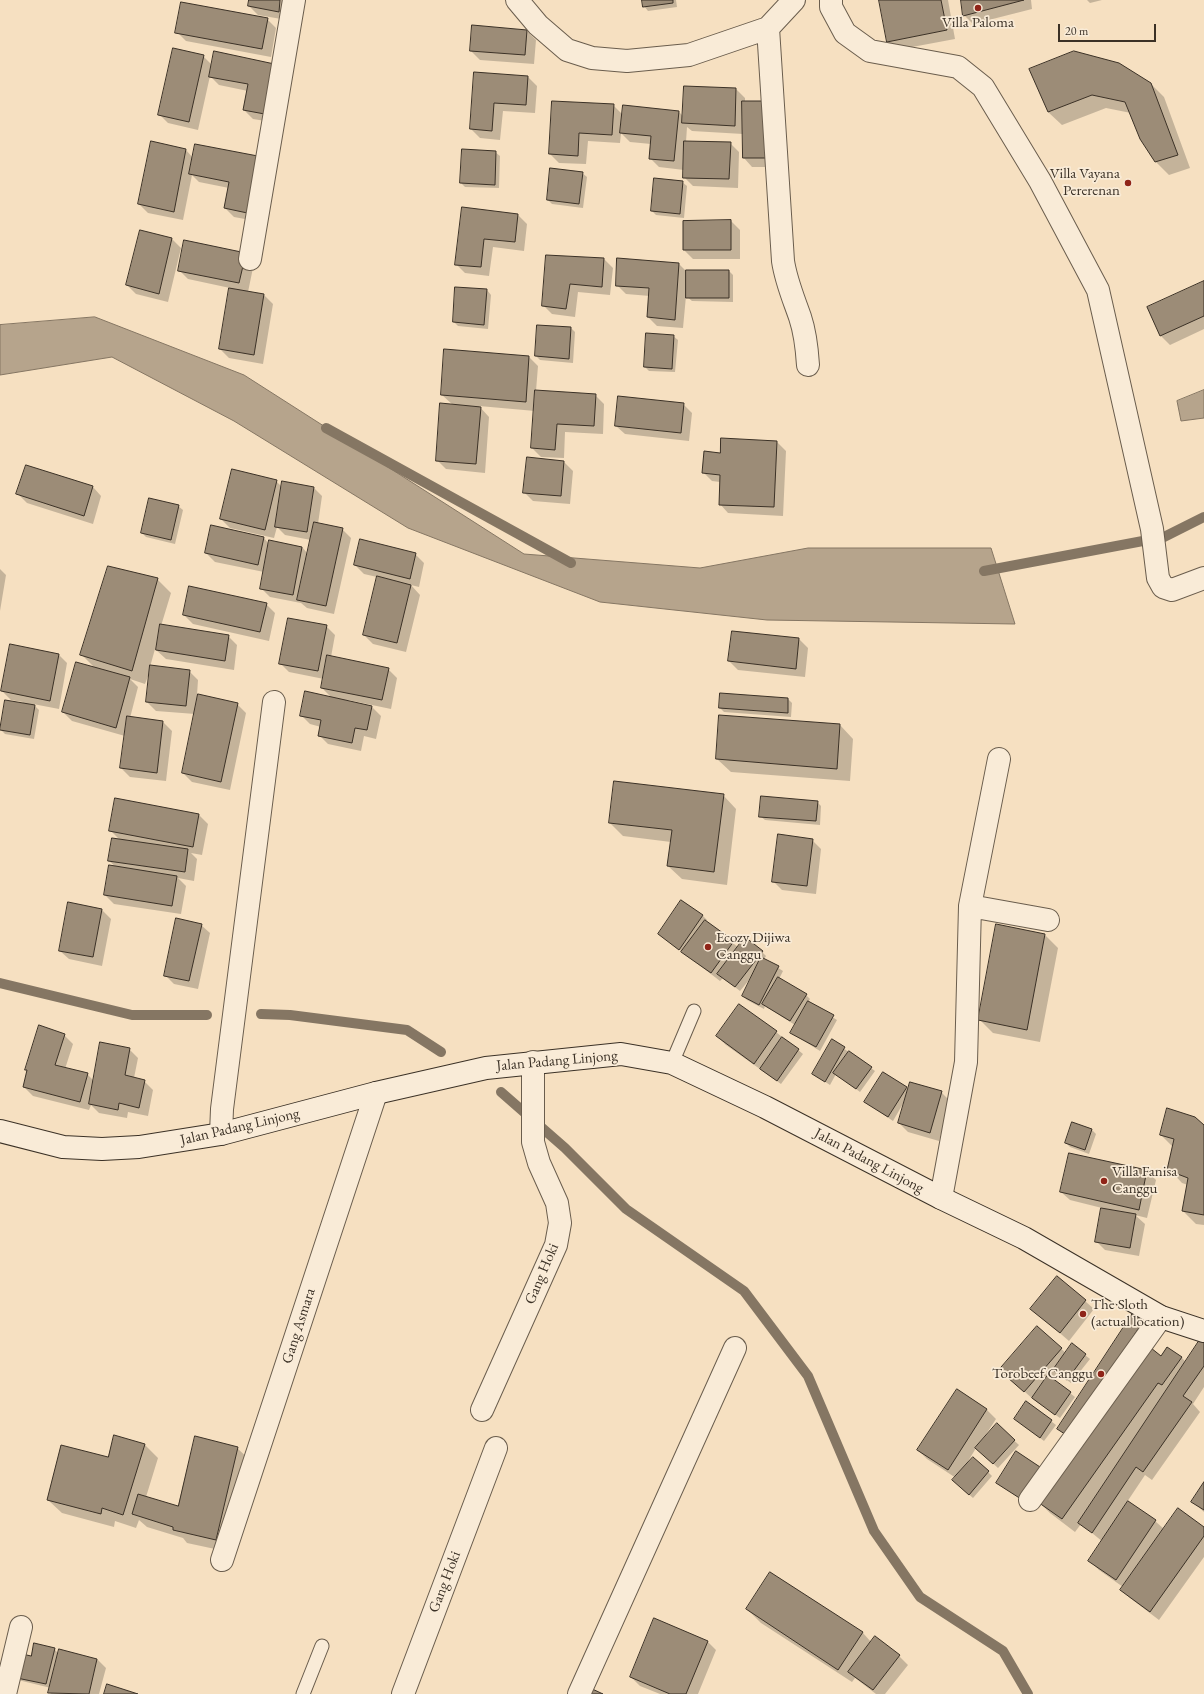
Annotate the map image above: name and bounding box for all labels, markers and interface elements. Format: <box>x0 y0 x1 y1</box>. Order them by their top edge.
marker: Villa Paloma <box>973 3 983 13</box>
place label: Villa Paloma <box>942 14 1014 32</box>
scale bar <box>1060 16 1158 42</box>
text: 20 m <box>1065 23 1088 39</box>
place label: Villa Vayana Pererenan <box>1050 165 1120 200</box>
marker: Villa Vayana Pererenan <box>1123 178 1133 188</box>
place label: Ecozy Dijiwa Canggu <box>716 929 790 964</box>
marker: Ecozy Dijiwa Canggu <box>703 942 713 952</box>
street label: Jalan Padang Linjong <box>496 1047 618 1075</box>
street label: Jalan Padang Linjong <box>179 1105 301 1149</box>
street label: Jalan Padang Linjong <box>811 1124 927 1198</box>
place label: Villa Fanisa Canggu <box>1112 1163 1177 1198</box>
marker: Villa Fanisa Canggu <box>1099 1176 1109 1186</box>
street label: Gang Hoki <box>521 1241 563 1307</box>
street label: Gang Asmara <box>278 1286 320 1366</box>
place label: The Sloth (actual location) <box>1091 1296 1184 1331</box>
marker: The Sloth (actual location) <box>1078 1309 1088 1319</box>
place label: Torobeef Canggu <box>992 1365 1093 1383</box>
marker: Torobeef Canggu <box>1096 1369 1106 1379</box>
street label: Gang Hoki <box>425 1549 465 1615</box>

